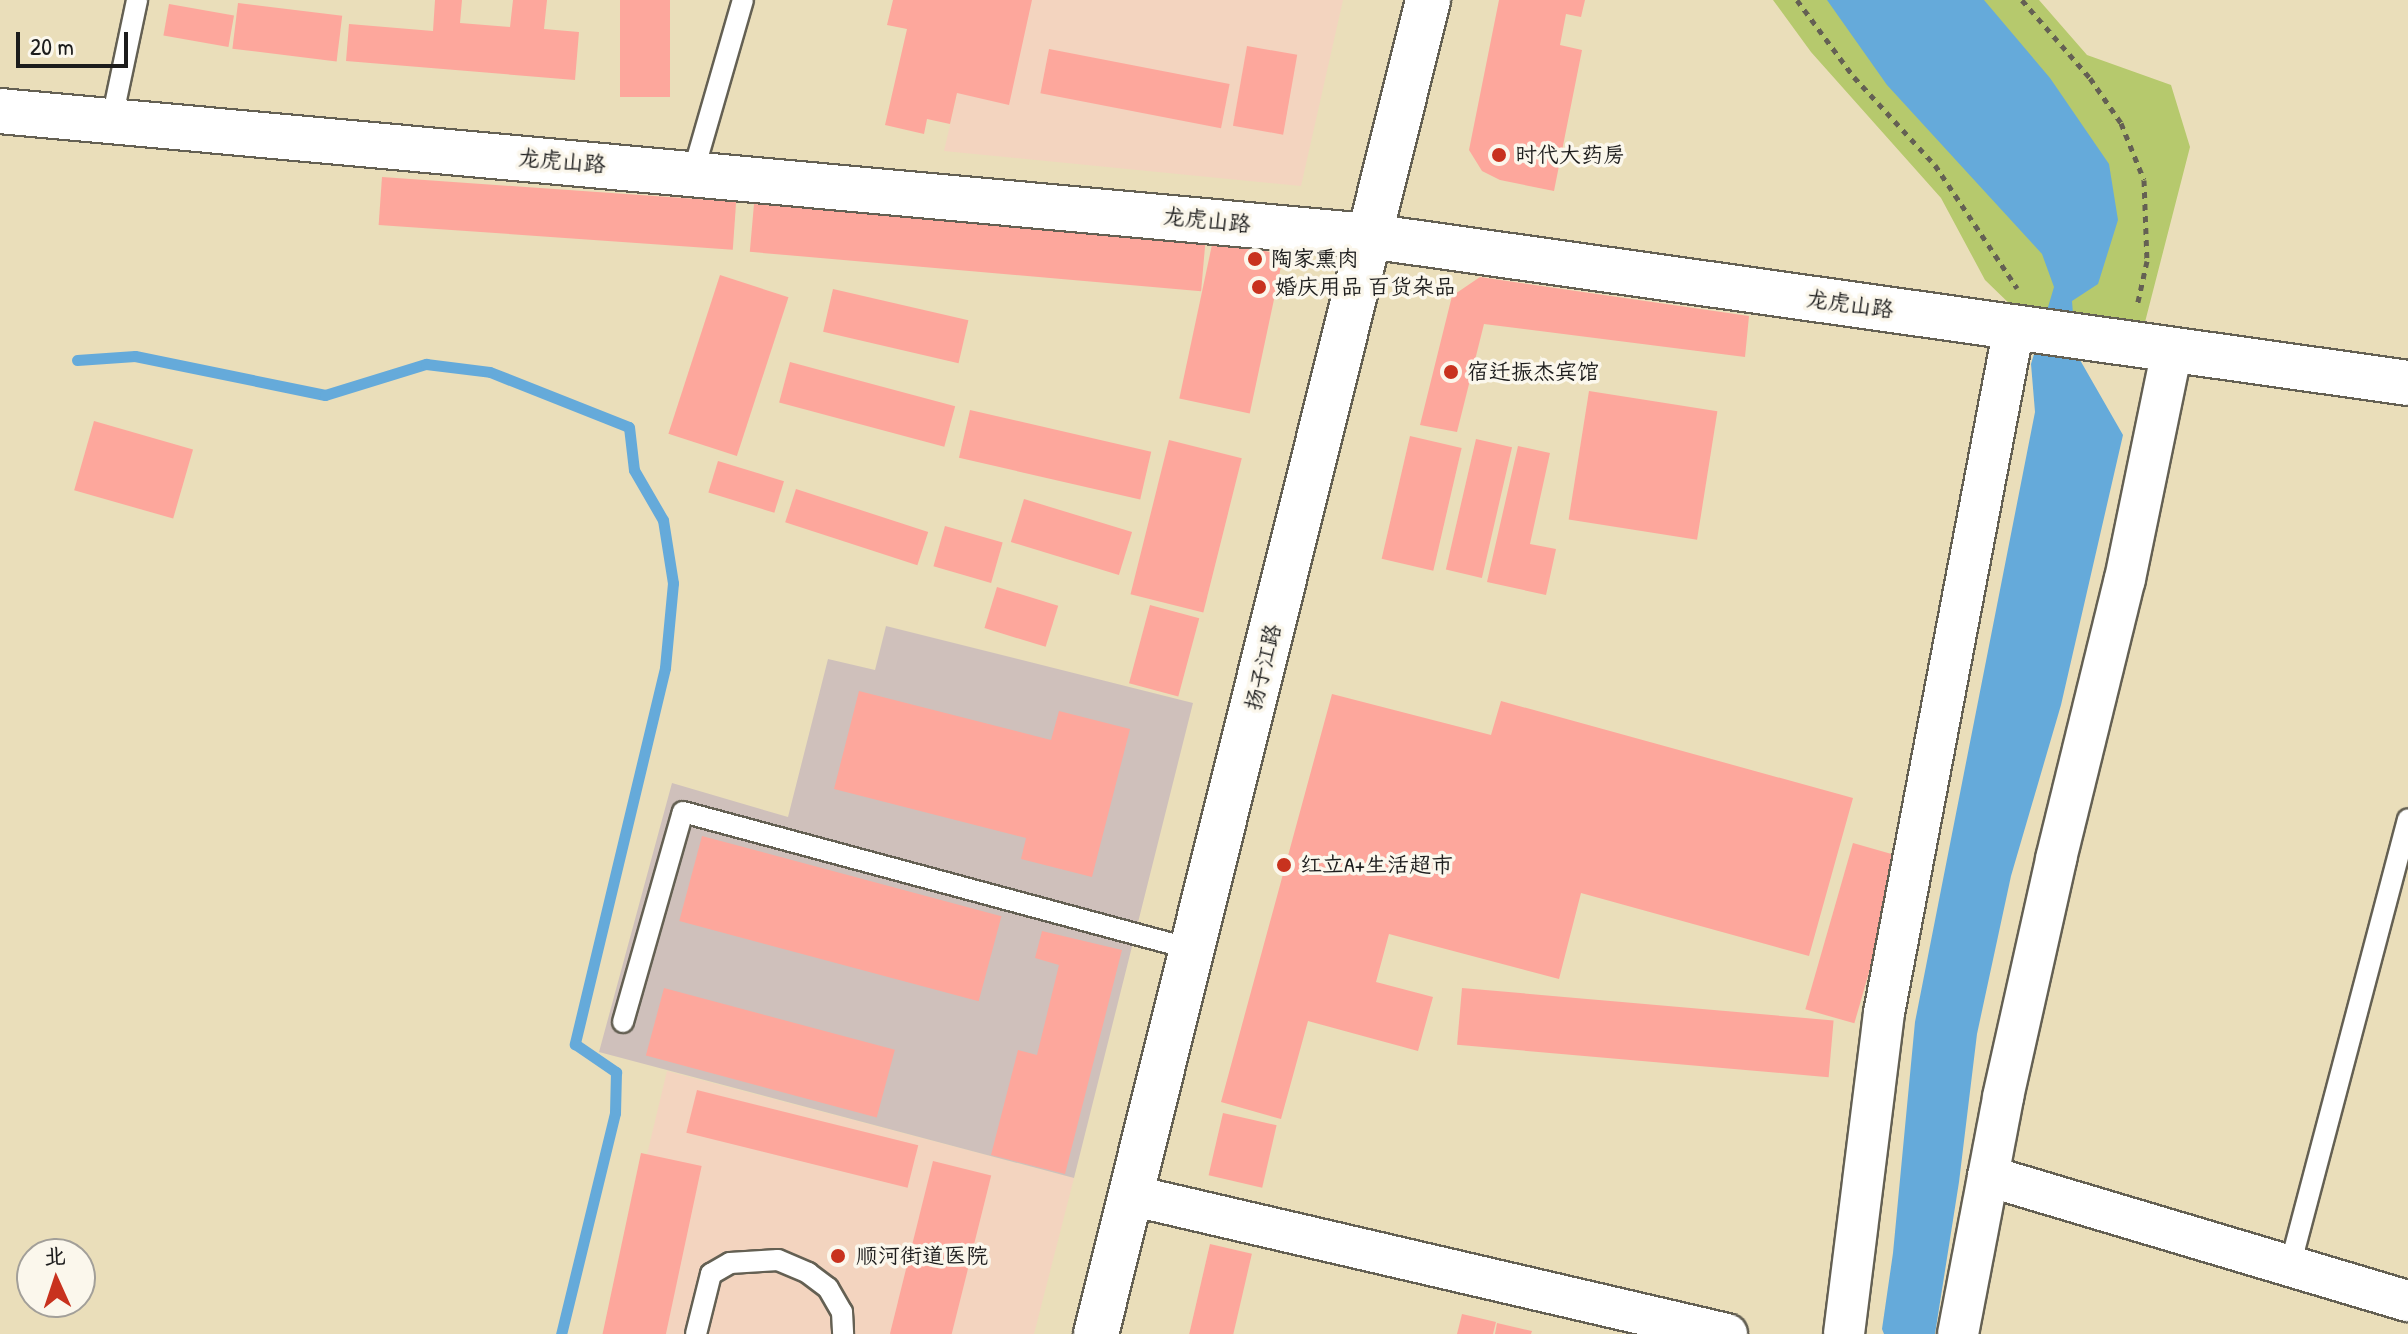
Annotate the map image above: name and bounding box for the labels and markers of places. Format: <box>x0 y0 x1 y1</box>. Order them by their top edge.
place label: 时代大药房 <box>1515 142 1625 168</box>
marker: 时代大药房 <box>1490 146 1508 164</box>
place label: 陶家熏肉 <box>1271 246 1359 272</box>
marker: 陶家熏肉 <box>1246 250 1264 268</box>
place label: 婚庆用品 百货杂品 <box>1275 274 1456 300</box>
marker: 婚庆用品 百货杂品 <box>1250 278 1268 296</box>
place label: 宿迁振杰宾馆 <box>1467 359 1599 385</box>
marker: 宿迁振杰宾馆 <box>1442 363 1460 381</box>
place label: 红立A+生活超市 <box>1300 852 1453 878</box>
marker: 红立A+生活超市 <box>1275 856 1293 874</box>
place label: 顺河街道医院 <box>856 1243 988 1269</box>
marker: 顺河街道医院 <box>827 1245 849 1267</box>

